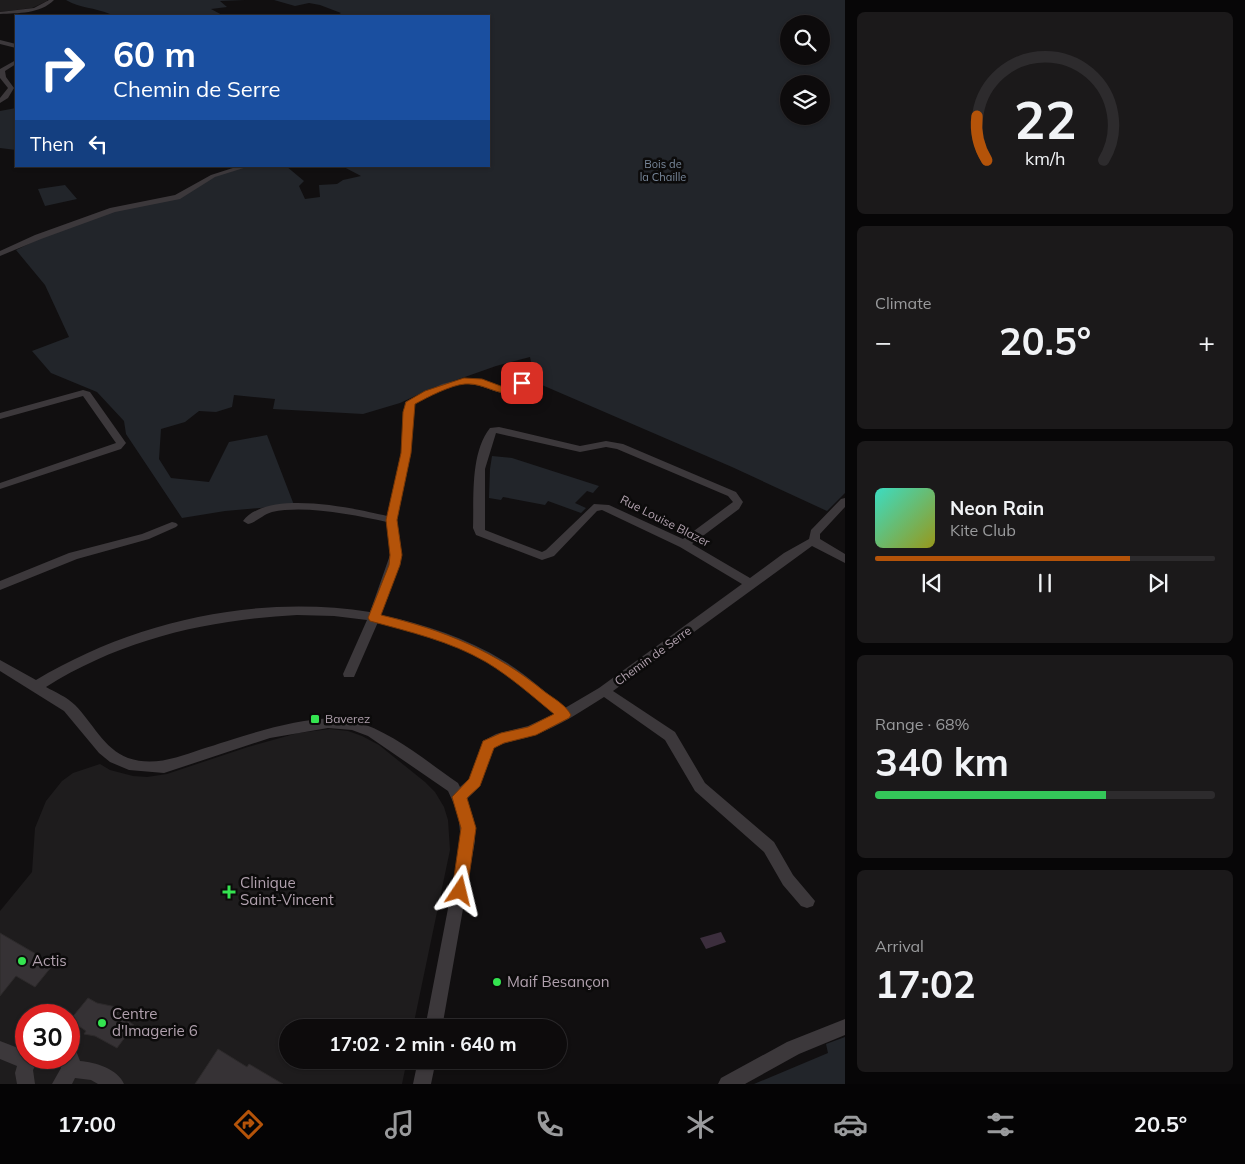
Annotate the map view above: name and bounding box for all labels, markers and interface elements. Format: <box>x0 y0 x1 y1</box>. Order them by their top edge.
map controls <box>780 15 830 125</box>
button: search <box>780 15 830 65</box>
text: 60 m <box>113 32 196 76</box>
icon: right <box>30 35 95 100</box>
text: Chemin de Serre <box>113 75 280 103</box>
button: layers <box>780 75 830 125</box>
text: 22 <box>1014 87 1076 152</box>
icon: left <box>84 130 112 158</box>
text: Then <box>30 132 74 156</box>
text: km/h <box>1025 147 1065 169</box>
park label: Bois de la Chaille <box>640 157 686 184</box>
text: Climate <box>875 293 931 313</box>
text: 20.5° <box>999 317 1091 365</box>
text: − <box>875 324 892 359</box>
text: + <box>1198 324 1215 359</box>
pin <box>501 362 543 404</box>
icon: arrive <box>508 369 536 397</box>
street label: Rue Louise Blazer <box>618 491 713 550</box>
text: Neon Rain <box>950 496 1044 520</box>
text: Kite Club <box>950 520 1016 540</box>
icon: previous <box>918 569 946 597</box>
icon: pause <box>1031 569 1059 597</box>
icon: next <box>1144 569 1172 597</box>
street label: Chemin de Serre <box>611 623 694 689</box>
place label: Baverez <box>325 711 370 726</box>
marker: Baverez <box>309 713 321 725</box>
text: Range · 68% <box>875 714 970 734</box>
text: 340 km <box>875 738 1009 786</box>
position arrow <box>433 864 485 916</box>
place label: Clinique Saint-Vincent <box>240 873 334 909</box>
marker: Clinique Saint-Vincent <box>222 885 236 899</box>
text: Arrival <box>875 936 924 956</box>
place label: Actis <box>32 951 67 970</box>
marker: Actis <box>16 955 28 967</box>
text: 17:02 <box>875 960 976 1008</box>
place label: Maif Besançon <box>507 972 610 991</box>
marker: Maif Besançon <box>491 976 503 988</box>
speed limit sign: 30 <box>15 1004 80 1069</box>
place label: Centre d'Imagerie 6 <box>112 1004 198 1040</box>
marker: Centre d'Imagerie 6 <box>96 1017 108 1029</box>
text: 17:02 · 2 min · 640 m <box>329 1032 517 1056</box>
icon: directions <box>231 1107 266 1142</box>
icon: music <box>382 1107 417 1142</box>
icon: phone <box>532 1107 567 1142</box>
icon: climate <box>683 1107 718 1142</box>
icon: car <box>833 1107 868 1142</box>
icon: filters <box>983 1107 1018 1142</box>
text: 17:00 <box>58 1110 116 1138</box>
text: 20.5° <box>1134 1110 1187 1138</box>

